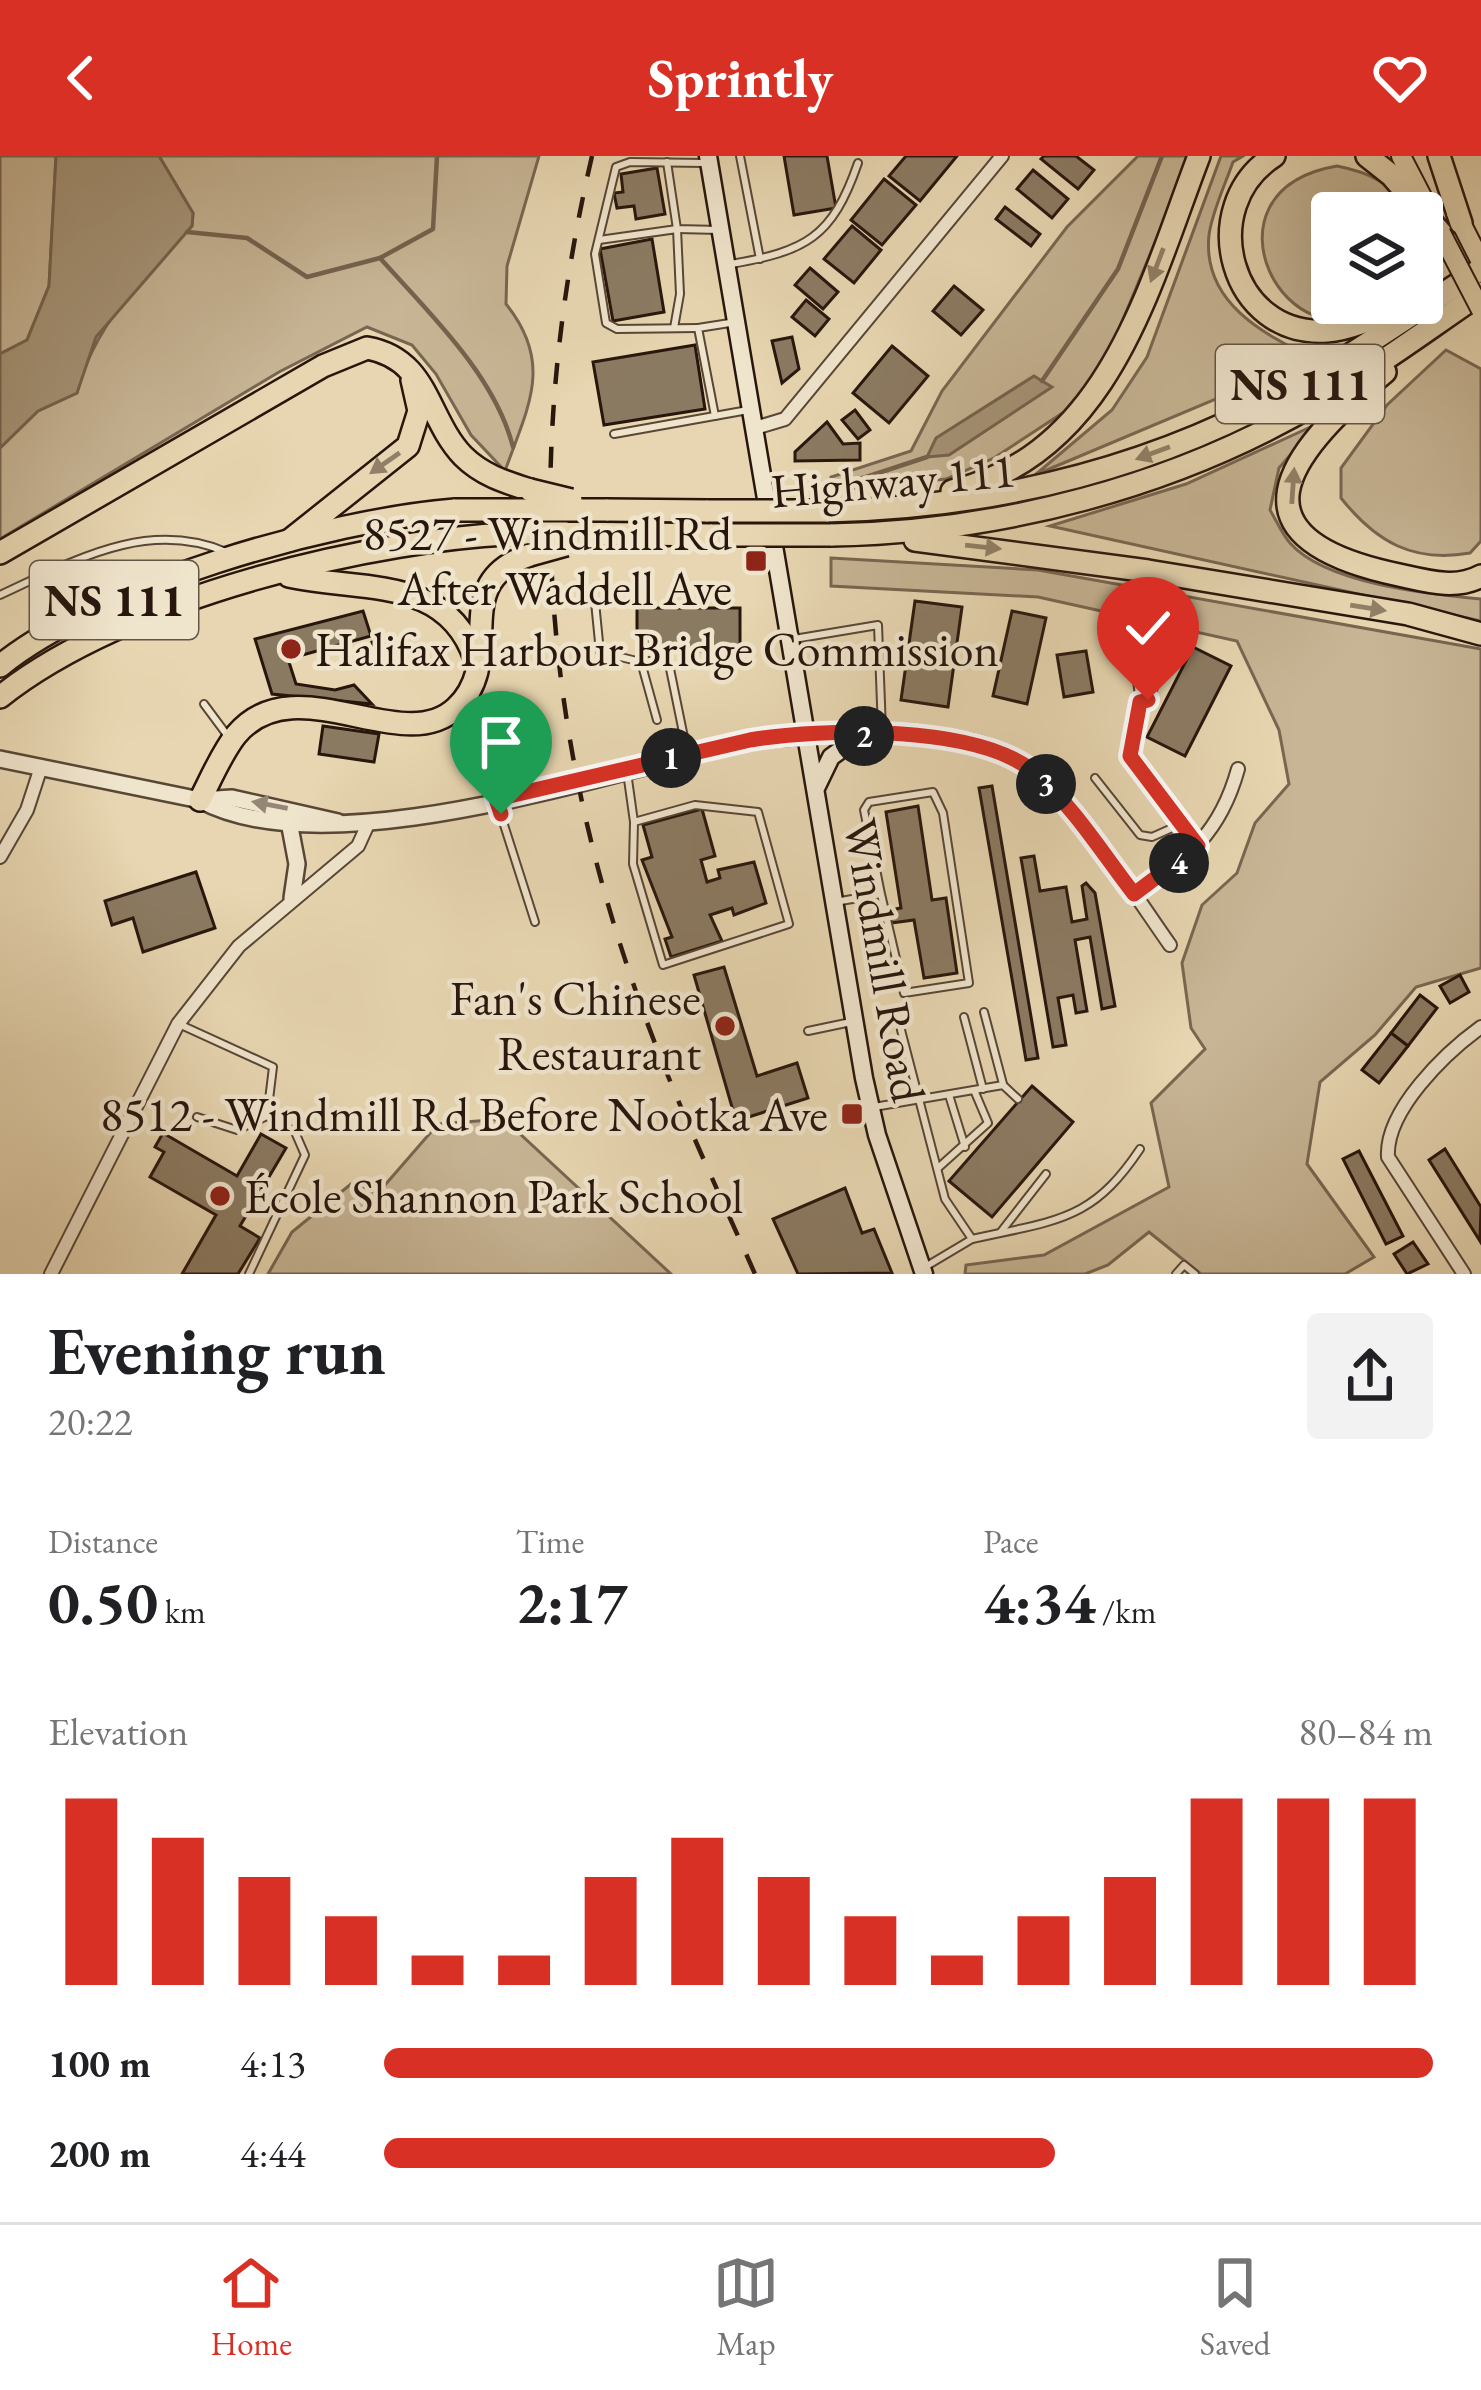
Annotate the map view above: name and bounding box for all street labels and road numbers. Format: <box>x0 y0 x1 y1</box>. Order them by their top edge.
road number: NS 111 <box>1216 345 1384 423</box>
street label: Highway 111 <box>768 438 1018 522</box>
road number: NS 111 <box>30 561 198 639</box>
street label: Windmill Road <box>830 813 941 1107</box>

